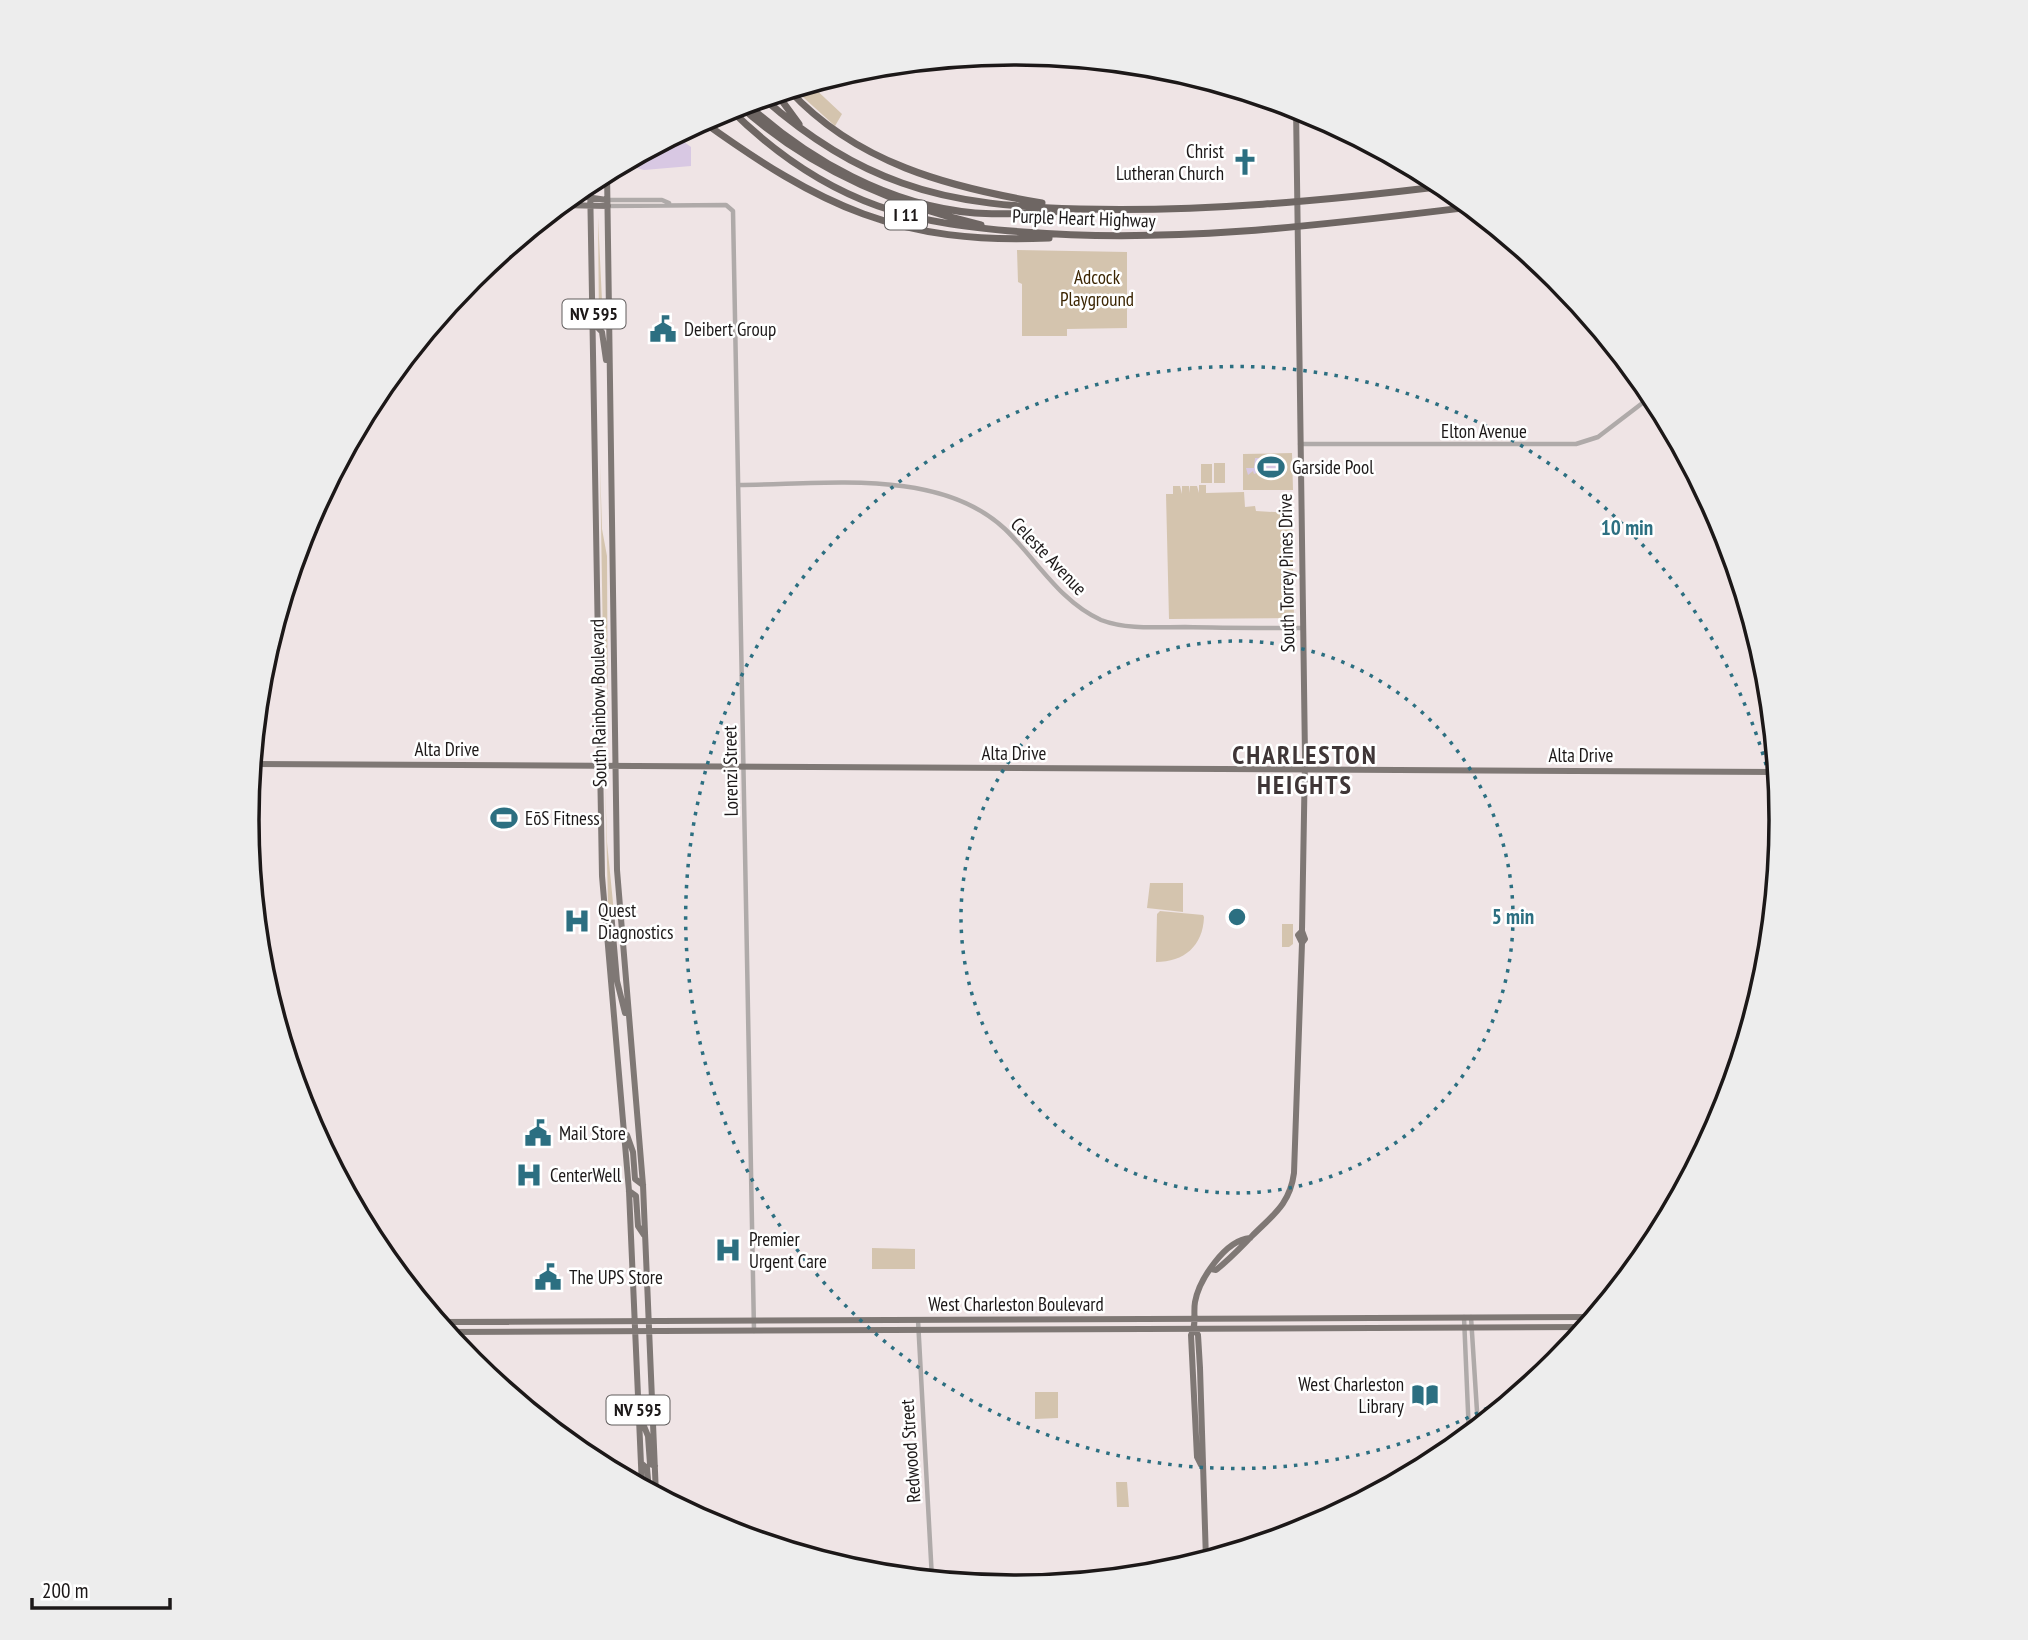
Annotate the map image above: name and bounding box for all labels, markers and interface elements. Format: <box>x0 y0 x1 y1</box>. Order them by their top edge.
place label: Christ Lutheran Church <box>1116 139 1225 185</box>
church icon: Christ Lutheran Church <box>1230 147 1260 177</box>
road number: I 11 <box>885 200 927 230</box>
street label: Purple Heart Highway <box>1012 204 1157 233</box>
park label: Adcock Playground <box>1060 265 1134 311</box>
road number: NV 595 <box>562 300 626 328</box>
public building icon: Deibert Group <box>648 314 678 344</box>
place label: Deibert Group <box>684 317 776 341</box>
street label: Elton Avenue <box>1441 419 1527 443</box>
sports icon: Garside Pool <box>1256 452 1286 482</box>
place label: Garside Pool <box>1292 455 1374 479</box>
street label: South Torrey Pines Drive <box>1273 493 1299 653</box>
street label: Celeste Avenue <box>1006 512 1092 600</box>
text: 10 min <box>1601 514 1653 541</box>
street label: South Rainbow Boulevard <box>585 619 611 787</box>
street label: Lorenzi Street <box>717 725 743 817</box>
street label: Alta Drive <box>415 737 480 761</box>
district label: CHARLESTON HEIGHTS <box>1232 738 1378 801</box>
street label: Alta Drive <box>982 741 1047 765</box>
street label: Alta Drive <box>1549 743 1614 767</box>
sports icon: EōS Fitness <box>489 803 519 833</box>
place label: EōS Fitness <box>525 806 600 830</box>
place label: Quest Diagnostics <box>598 898 673 944</box>
text: 5 min <box>1492 903 1534 930</box>
centre of rings <box>1225 905 1249 929</box>
hospital icon: Quest Diagnostics <box>562 906 592 936</box>
public building icon: Mail Store <box>523 1118 553 1148</box>
place label: Mail Store <box>559 1121 626 1145</box>
hospital icon: CenterWell <box>514 1160 544 1190</box>
place label: CenterWell <box>550 1163 622 1187</box>
place label: Premier Urgent Care <box>749 1227 827 1273</box>
hospital icon: Premier Urgent Care <box>713 1235 743 1265</box>
public building icon: The UPS Store <box>533 1262 563 1292</box>
place label: The UPS Store <box>569 1265 663 1289</box>
street label: West Charleston Boulevard <box>928 1292 1104 1316</box>
place label: West Charleston Library <box>1298 1372 1405 1418</box>
library icon: West Charleston Library <box>1410 1380 1440 1410</box>
road number: NV 595 <box>606 1395 670 1424</box>
street label: Redwood Street <box>894 1398 926 1503</box>
scale bar <box>32 1566 170 1610</box>
text: 200 m <box>42 1577 88 1604</box>

